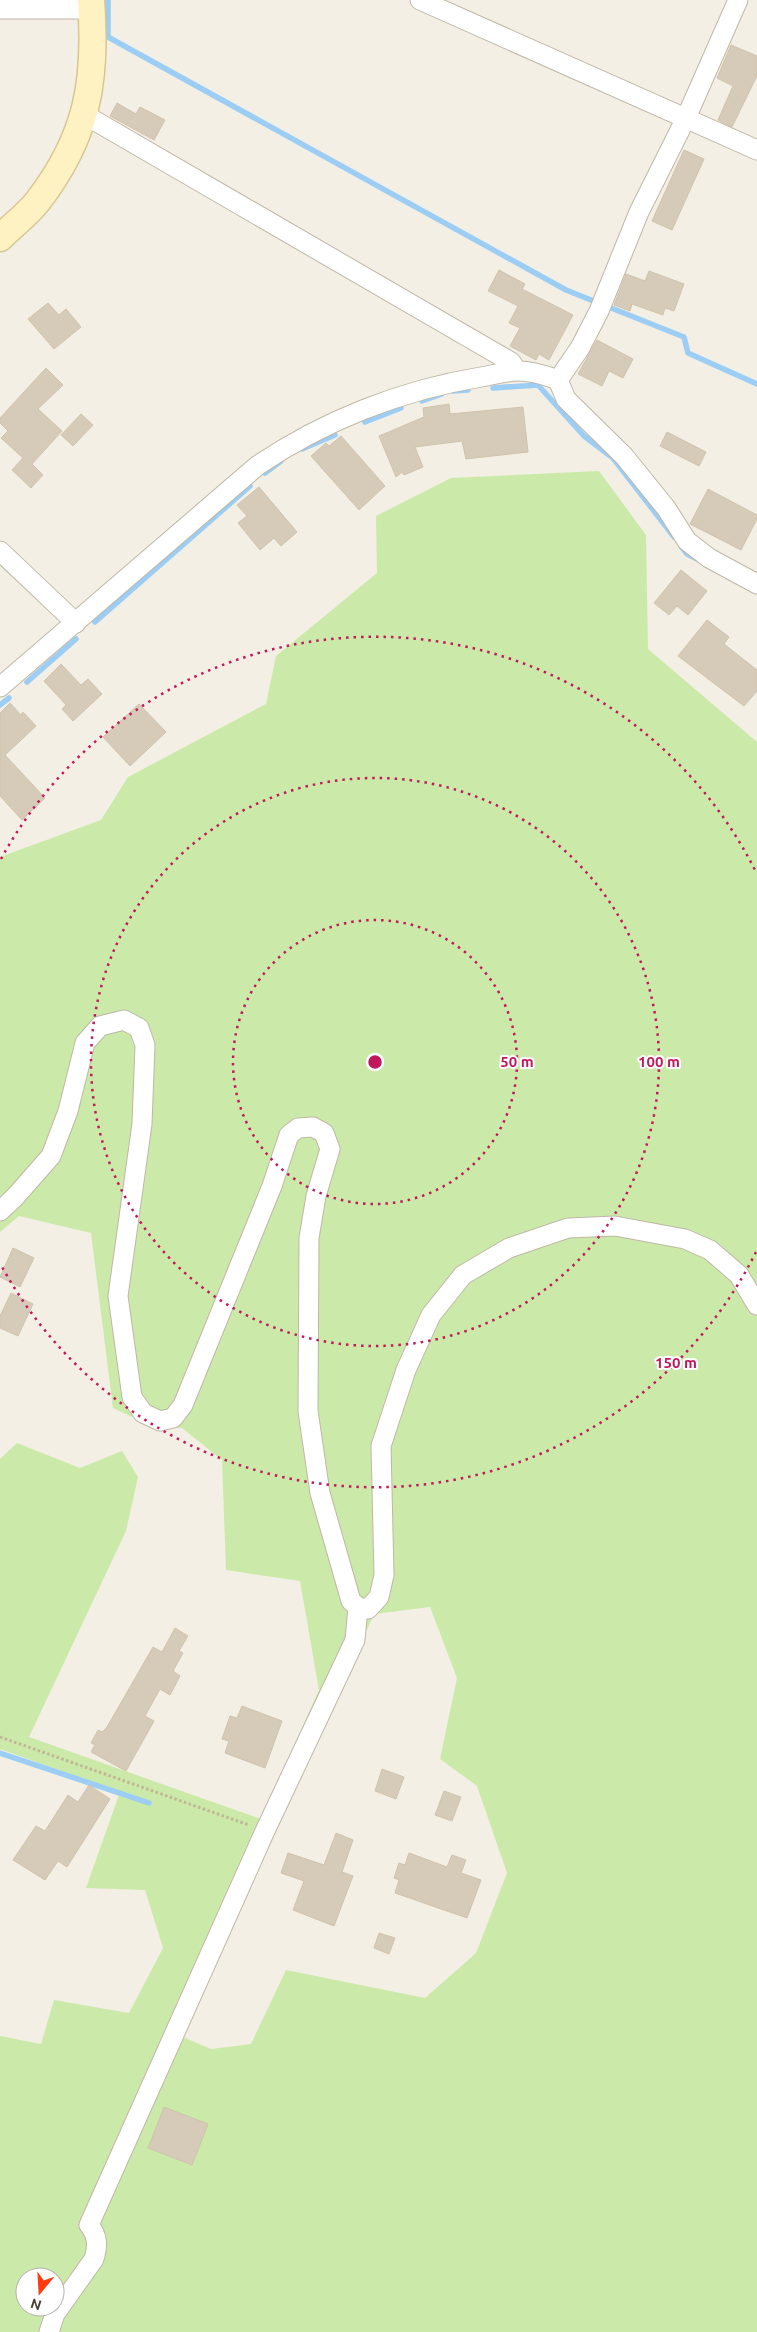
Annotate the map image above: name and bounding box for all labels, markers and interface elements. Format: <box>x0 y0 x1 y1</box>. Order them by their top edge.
centre of rings <box>366 1053 384 1071</box>
text: 50 m <box>500 1053 534 1070</box>
text: 100 m <box>638 1053 680 1070</box>
text: 150 m <box>655 1354 697 1371</box>
north arrow <box>15 2267 65 2317</box>
text: N <box>29 2295 43 2314</box>

